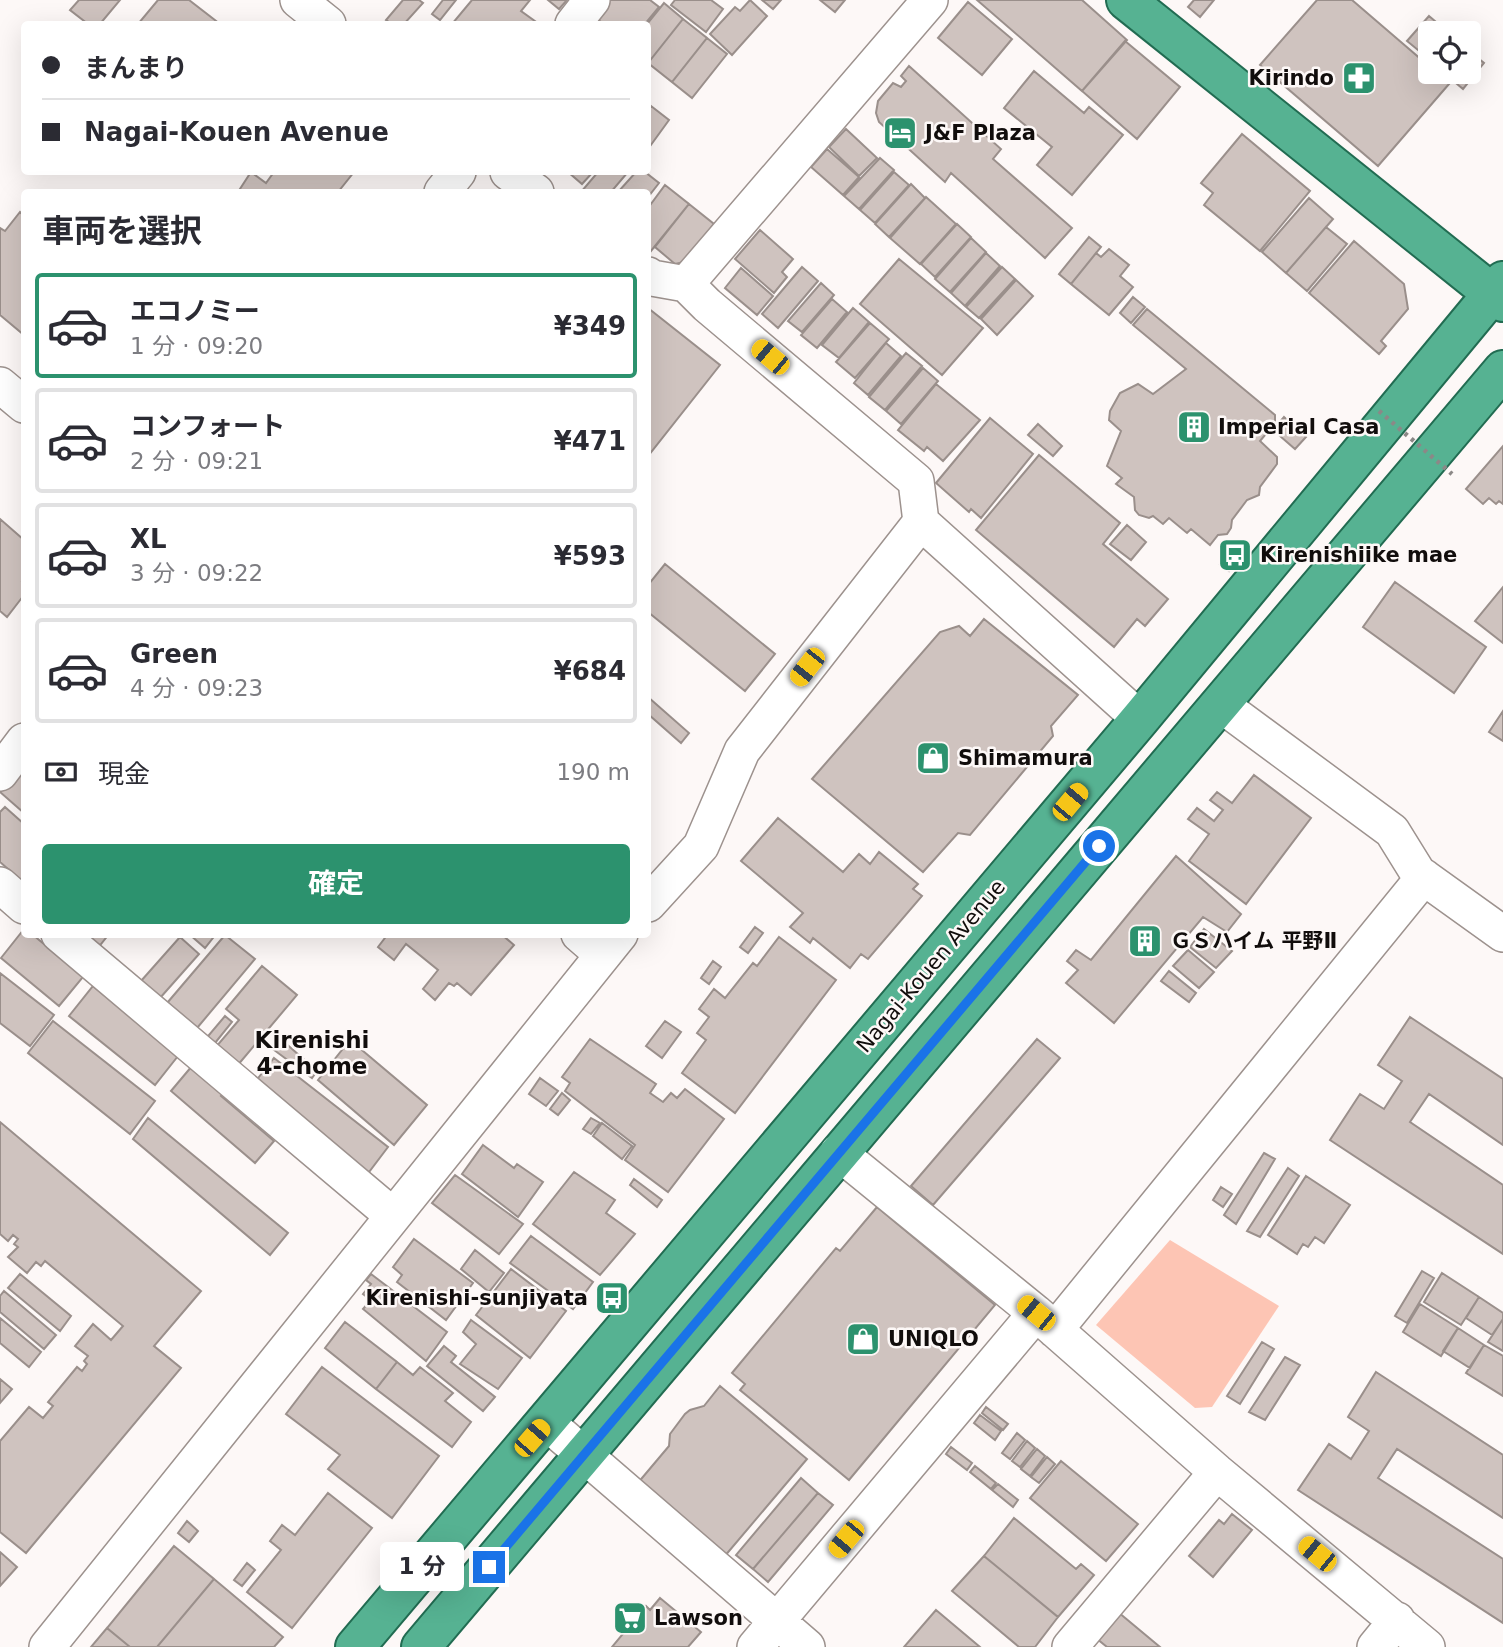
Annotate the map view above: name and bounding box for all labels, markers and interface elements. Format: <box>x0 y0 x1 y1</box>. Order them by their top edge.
map controls <box>1418 21 1481 84</box>
button: locate <box>1418 21 1481 84</box>
text: まんまり <box>84 53 188 83</box>
pharmacy icon: Kirindo <box>1340 59 1378 97</box>
place label: Kirindo <box>1249 66 1334 90</box>
hotel icon: J&F Plaza <box>881 114 919 152</box>
text: Nagai-Kouen Avenue <box>84 117 389 147</box>
place label: J&F Plaza <box>923 121 1036 145</box>
text: 車両を選択 <box>42 212 202 250</box>
icon: car <box>46 294 109 357</box>
text: エコノミー <box>130 296 260 326</box>
text: ¥349 <box>554 311 626 341</box>
text: 1 分 · 09:20 <box>130 333 263 359</box>
car <box>748 335 793 379</box>
building icon: Imperial Casa <box>1175 408 1213 446</box>
icon: car <box>46 409 109 472</box>
text: コンフォート <box>130 411 285 441</box>
place label: Imperial Casa <box>1218 415 1379 439</box>
text: ¥471 <box>554 426 626 456</box>
text: 2 分 · 09:21 <box>130 448 263 474</box>
icon: car <box>46 524 109 587</box>
text: XL <box>130 524 167 554</box>
bus stop icon: Kirenishiike mae <box>1216 536 1254 574</box>
text: ¥593 <box>554 541 626 571</box>
place label: Kirenishiike mae <box>1260 543 1457 567</box>
text: 3 分 · 09:22 <box>130 560 263 586</box>
icon: car <box>46 639 109 702</box>
text: Green <box>130 639 218 669</box>
car <box>786 644 829 690</box>
text: ¥684 <box>554 656 626 686</box>
text: 4 分 · 09:23 <box>130 675 263 701</box>
shop icon: Shimamura <box>914 739 952 777</box>
place label: Shimamura <box>958 746 1093 770</box>
icon: cash <box>42 753 80 791</box>
text: 現金 <box>98 759 150 789</box>
text: 190 m <box>556 759 630 785</box>
car <box>1049 779 1092 825</box>
route start <box>1083 830 1115 862</box>
button: 確定 <box>42 844 630 924</box>
street label: Nagai-Kouen Avenue <box>852 875 1010 1057</box>
building icon: ＧＳハイム 平野Ⅱ <box>1126 922 1164 960</box>
place label: ＧＳハイム 平野Ⅱ <box>1170 929 1337 953</box>
district label: Kirenishi 4-chome <box>255 1027 369 1079</box>
bus stop icon: Kirenishi-sunjiyata <box>593 1279 631 1317</box>
place label: Kirenishi-sunjiyata <box>366 1286 588 1310</box>
car <box>1014 1292 1059 1334</box>
shop icon: UNIQLO <box>844 1320 882 1358</box>
place label: UNIQLO <box>888 1327 979 1351</box>
car <box>511 1415 554 1461</box>
car <box>825 1516 868 1562</box>
car <box>1295 1533 1340 1575</box>
callout: 1 分 <box>380 1542 464 1592</box>
route end <box>473 1551 505 1583</box>
text: 1 分 <box>398 1553 446 1579</box>
supermarket icon: Lawson <box>611 1599 649 1637</box>
place label: Lawson <box>654 1606 743 1630</box>

